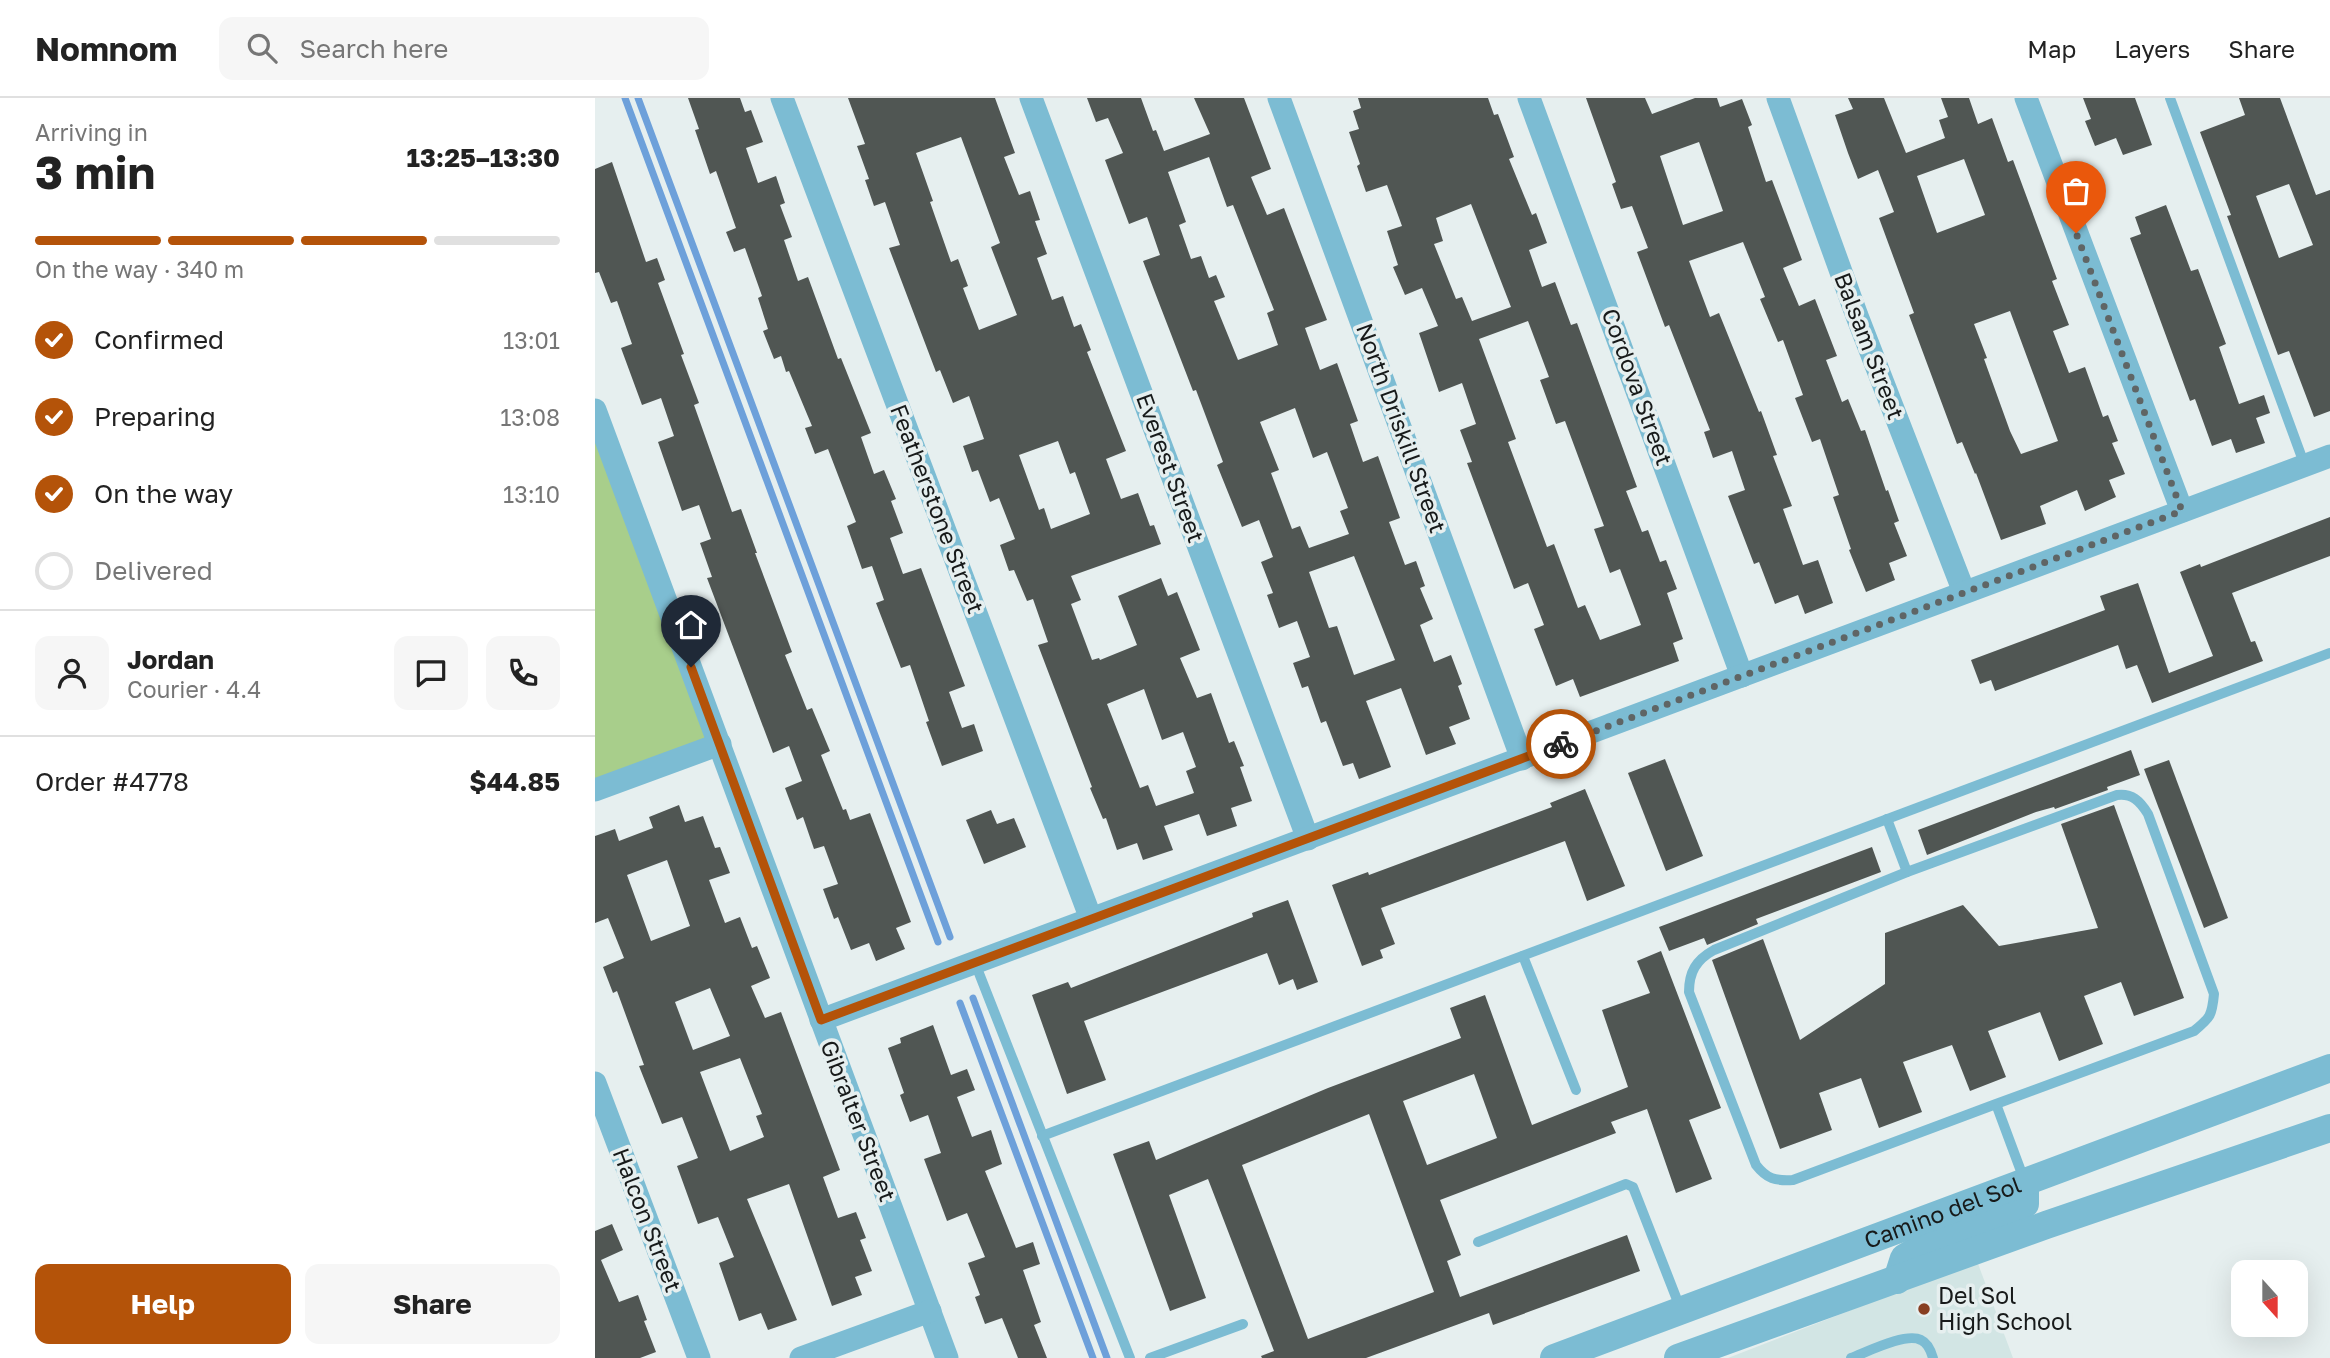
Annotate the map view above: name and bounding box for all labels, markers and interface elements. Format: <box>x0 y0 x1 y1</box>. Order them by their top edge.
search box <box>219 17 709 80</box>
text: Nomnom <box>35 29 177 68</box>
icon: search <box>243 29 281 67</box>
text: Search here <box>299 33 448 64</box>
text: Map <box>2027 34 2076 63</box>
text: Layers <box>2114 34 2190 63</box>
text: Share <box>2228 34 2295 63</box>
text: Arriving in <box>35 118 148 146</box>
text: 13:25–13:30 <box>407 142 560 173</box>
text: 3 min <box>35 144 155 199</box>
pin <box>2046 161 2106 233</box>
icon: bag <box>2057 172 2095 210</box>
text: On the way · 340 m <box>35 255 244 283</box>
street label: Balsam Street <box>1829 268 1911 423</box>
street label: Cordova Street <box>1597 304 1679 469</box>
street label: North Driskill Street <box>1351 319 1453 536</box>
icon: check <box>35 321 73 359</box>
text: Confirmed <box>94 324 224 355</box>
text: 13:01 <box>503 326 560 354</box>
street label: Everest Street <box>1131 389 1211 546</box>
icon: check <box>35 398 73 436</box>
street label: Featherstone Street <box>885 400 991 617</box>
text: Preparing <box>94 401 216 432</box>
text: 13:08 <box>500 403 560 431</box>
icon: check <box>35 475 73 513</box>
text: On the way <box>94 478 233 509</box>
text: 13:10 <box>503 480 560 508</box>
text: Delivered <box>94 555 213 586</box>
pin <box>661 595 721 667</box>
icon: home <box>672 606 710 644</box>
button: person <box>35 636 109 710</box>
button: chat <box>394 636 468 710</box>
button: phone <box>486 636 560 710</box>
text: Jordan <box>127 644 214 675</box>
text: Courier · 4.4 <box>127 675 261 703</box>
courier <box>1526 709 1596 779</box>
icon: bike <box>1542 725 1580 763</box>
text: Order #4778 <box>35 766 189 797</box>
text: $44.85 <box>469 766 560 797</box>
street label: Gibralter Street <box>815 1036 903 1205</box>
street label: Halcon Street <box>608 1144 688 1296</box>
street label: Camino del Sol <box>1860 1170 2025 1254</box>
north arrow <box>2231 1260 2308 1337</box>
map controls <box>2231 1260 2308 1337</box>
button: Help <box>35 1264 291 1344</box>
button: Share <box>305 1264 560 1344</box>
place label: Del Sol High School <box>1938 1281 2072 1335</box>
marker: Del Sol High School <box>1916 1301 1932 1317</box>

